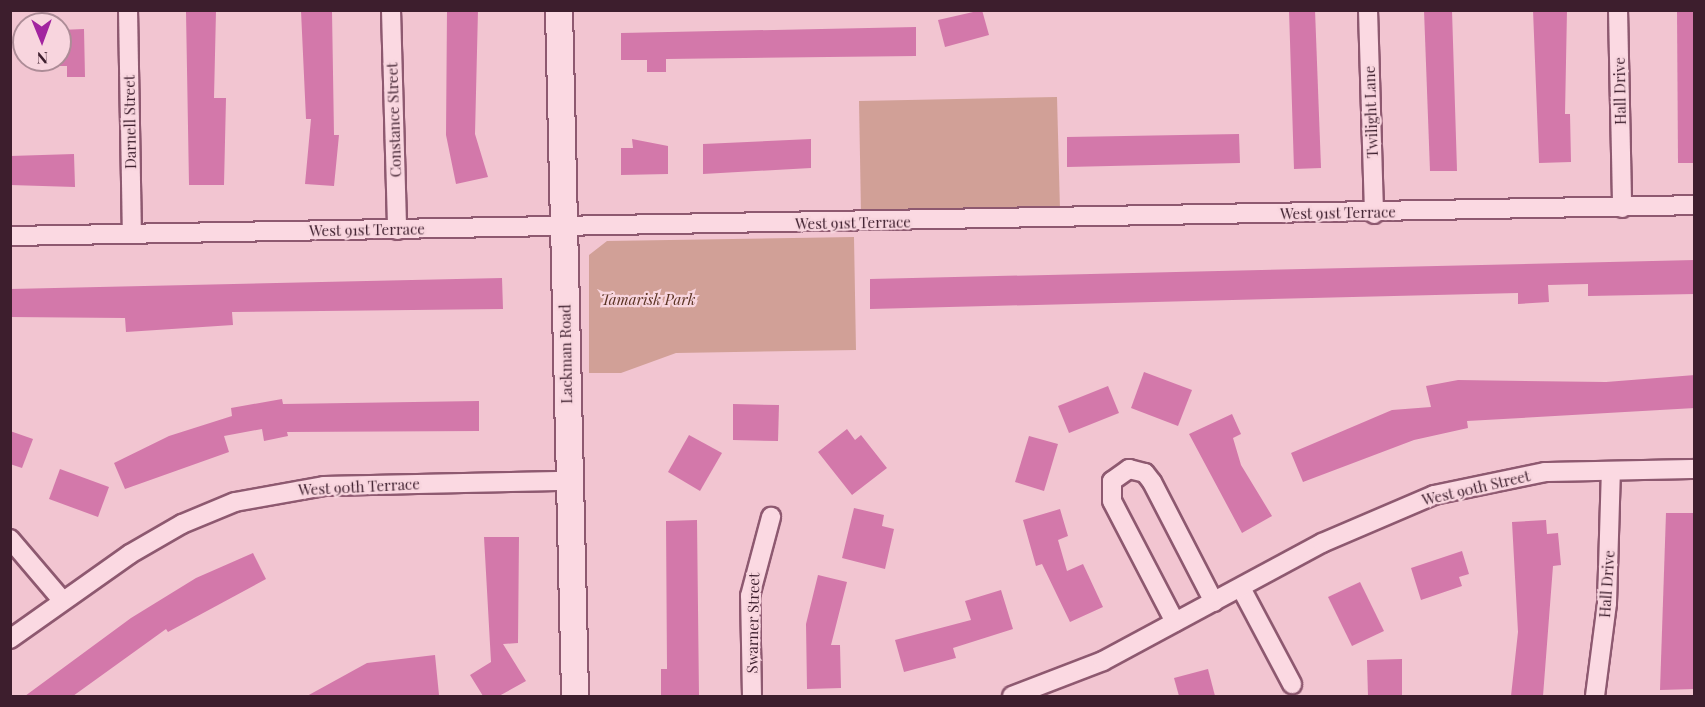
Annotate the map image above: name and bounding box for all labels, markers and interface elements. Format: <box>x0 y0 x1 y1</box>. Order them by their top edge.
north arrow <box>12 12 72 72</box>
text: N <box>36 48 48 69</box>
street label: Hall Drive <box>1610 57 1630 125</box>
street label: Constance Street <box>383 62 405 178</box>
street label: Twilight Lane <box>1360 65 1382 159</box>
street label: Darnell Street <box>120 75 140 169</box>
street label: West 91st Terrace <box>1279 203 1397 223</box>
street label: West 91st Terrace <box>794 213 912 233</box>
street label: West 91st Terrace <box>308 220 426 240</box>
park label: Tamarisk Park <box>601 291 695 309</box>
street label: Lackman Road <box>556 304 576 404</box>
street label: West 90th Street <box>1420 467 1532 509</box>
street label: West 90th Terrace <box>297 475 421 499</box>
street label: Hall Drive <box>1596 550 1618 618</box>
street label: Swarner Street <box>743 572 763 674</box>

